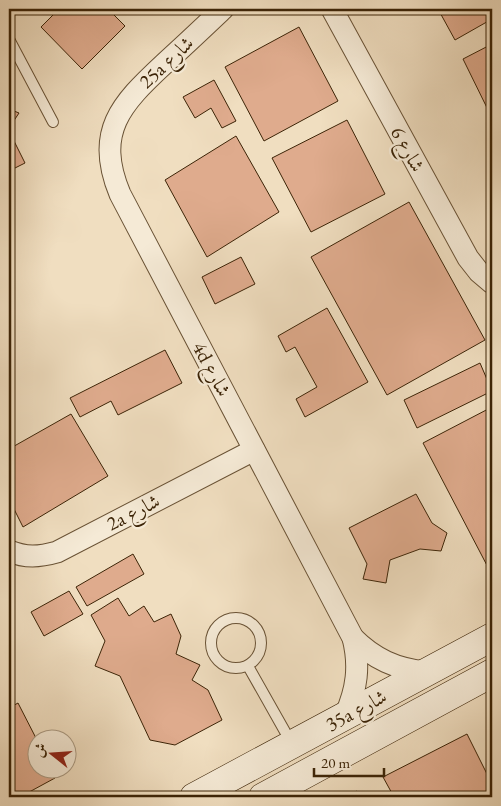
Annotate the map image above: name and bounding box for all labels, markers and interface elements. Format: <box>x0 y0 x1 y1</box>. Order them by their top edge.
street label: 25a شارع <box>133 30 202 98</box>
street label: شارع 6 <box>381 122 431 179</box>
street label: 4d شارع <box>182 337 237 403</box>
street label: 2a شارع <box>102 488 166 541</box>
street label: 35a شارع <box>321 683 394 741</box>
north arrow <box>28 728 78 778</box>
text: ش <box>29 741 50 759</box>
scale bar <box>314 746 384 778</box>
text: 20 m <box>321 753 350 772</box>

